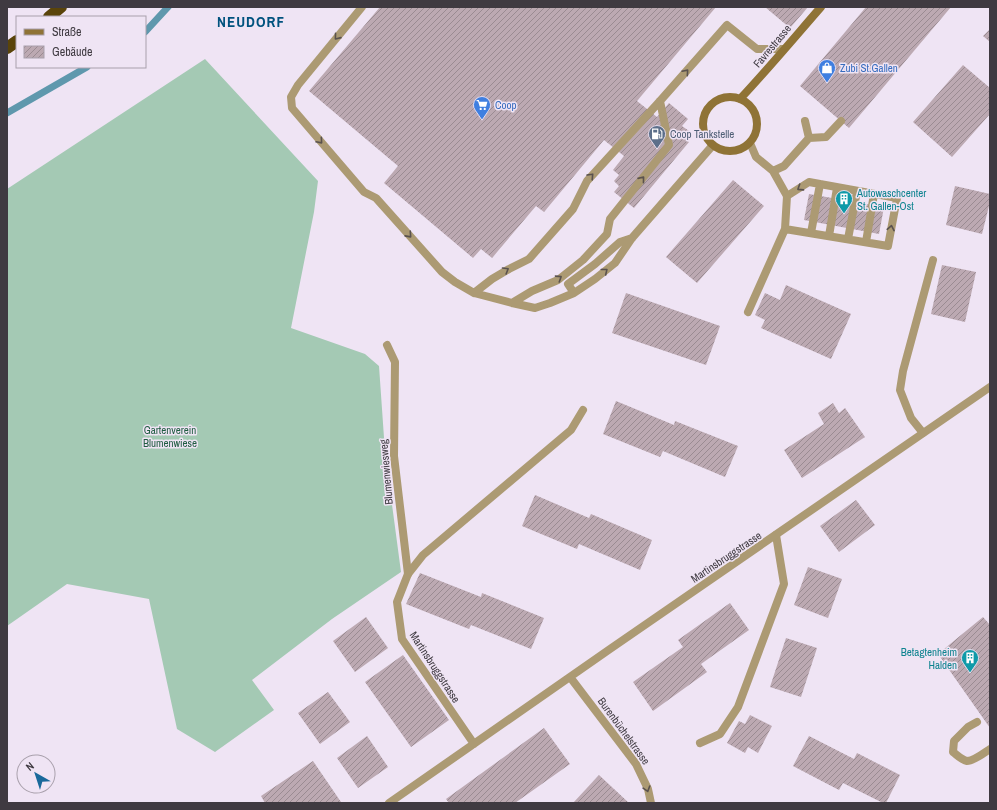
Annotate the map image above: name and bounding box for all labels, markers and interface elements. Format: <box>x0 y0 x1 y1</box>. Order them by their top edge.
district label: NEUDORF <box>217 11 285 32</box>
legend <box>16 16 146 68</box>
street label: Favrestrasse <box>750 22 794 70</box>
text: Straße <box>52 24 82 40</box>
one-way arrow <box>334 33 341 40</box>
text: Gebäude <box>52 44 93 60</box>
shop icon: Zubi St.Gallen <box>817 58 837 83</box>
place label: Zubi St.Gallen <box>840 61 898 75</box>
one-way arrow <box>681 69 689 77</box>
supermarket icon: Coop <box>472 95 492 120</box>
place label: Coop <box>495 98 517 112</box>
fuel station icon: Coop Tankstelle <box>647 124 667 149</box>
place label: Coop Tankstelle <box>670 127 734 141</box>
one-way arrow <box>315 136 323 144</box>
one-way arrow <box>587 173 594 181</box>
one-way arrow <box>638 176 645 183</box>
one-way arrow <box>797 183 804 190</box>
place label: Autowaschcenter St. Gallen-Ost <box>856 186 926 213</box>
building icon: Autowaschcenter St. Gallen-Ost <box>834 189 854 214</box>
one-way arrow <box>886 225 895 231</box>
one-way arrow <box>404 230 411 238</box>
one-way arrow <box>502 268 509 275</box>
one-way arrow <box>601 268 608 275</box>
one-way arrow <box>554 276 561 283</box>
park label: Gartenverein Blumenwiese <box>143 423 197 450</box>
street label: Blumenwiesweg <box>376 439 396 505</box>
street label: Martinsbruggstrasse <box>688 528 764 586</box>
street label: Martinsbruggstrasse <box>407 629 463 705</box>
place label: Betagtenheim Halden <box>901 645 957 672</box>
building icon: Betagtenheim Halden <box>960 648 980 673</box>
street label: Burenbüchelstrasse <box>595 695 653 767</box>
north arrow <box>16 754 56 794</box>
text: N <box>23 759 37 774</box>
one-way arrow <box>642 786 651 793</box>

